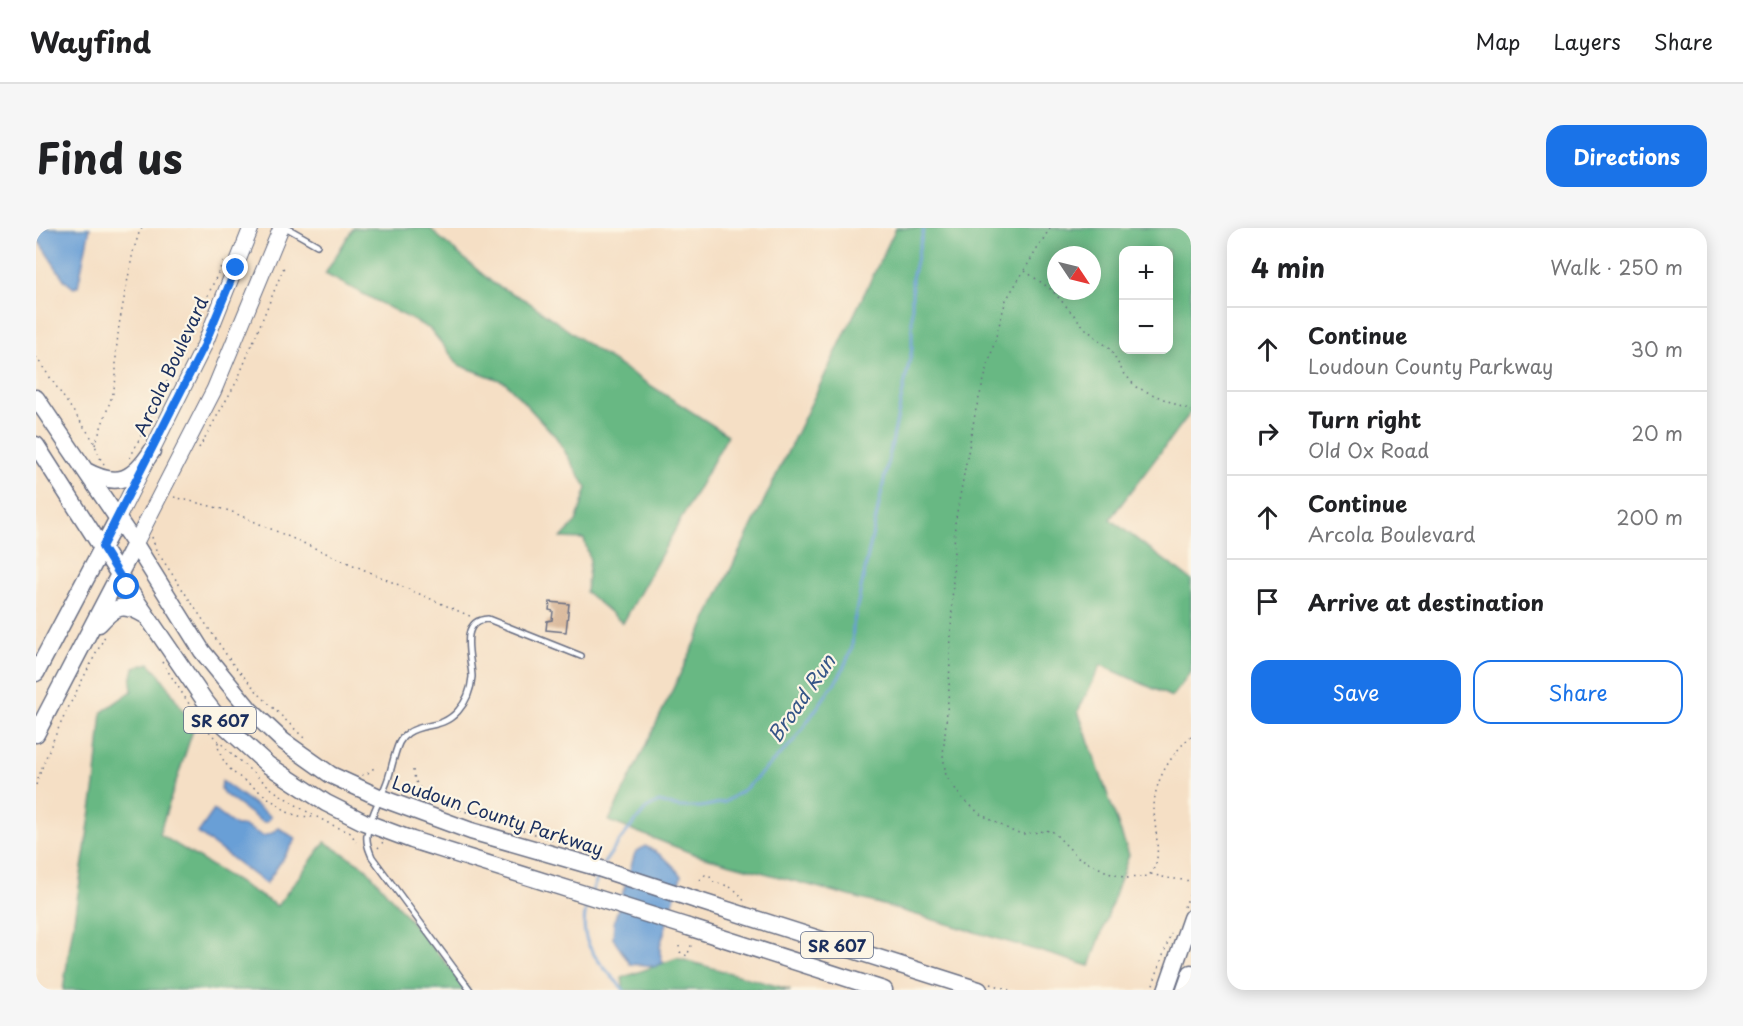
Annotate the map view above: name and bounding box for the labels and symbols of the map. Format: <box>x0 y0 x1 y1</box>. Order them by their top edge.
north arrow <box>1047 246 1101 300</box>
route end <box>222 254 248 280</box>
street label: Arcola Boulevard <box>126 292 214 440</box>
route start <box>113 573 139 599</box>
water label: Broad Run <box>760 647 843 748</box>
road number: SR 607 <box>184 707 256 733</box>
street label: Loudoun County Parkway <box>389 768 607 862</box>
road number: SR 607 <box>801 932 873 958</box>

